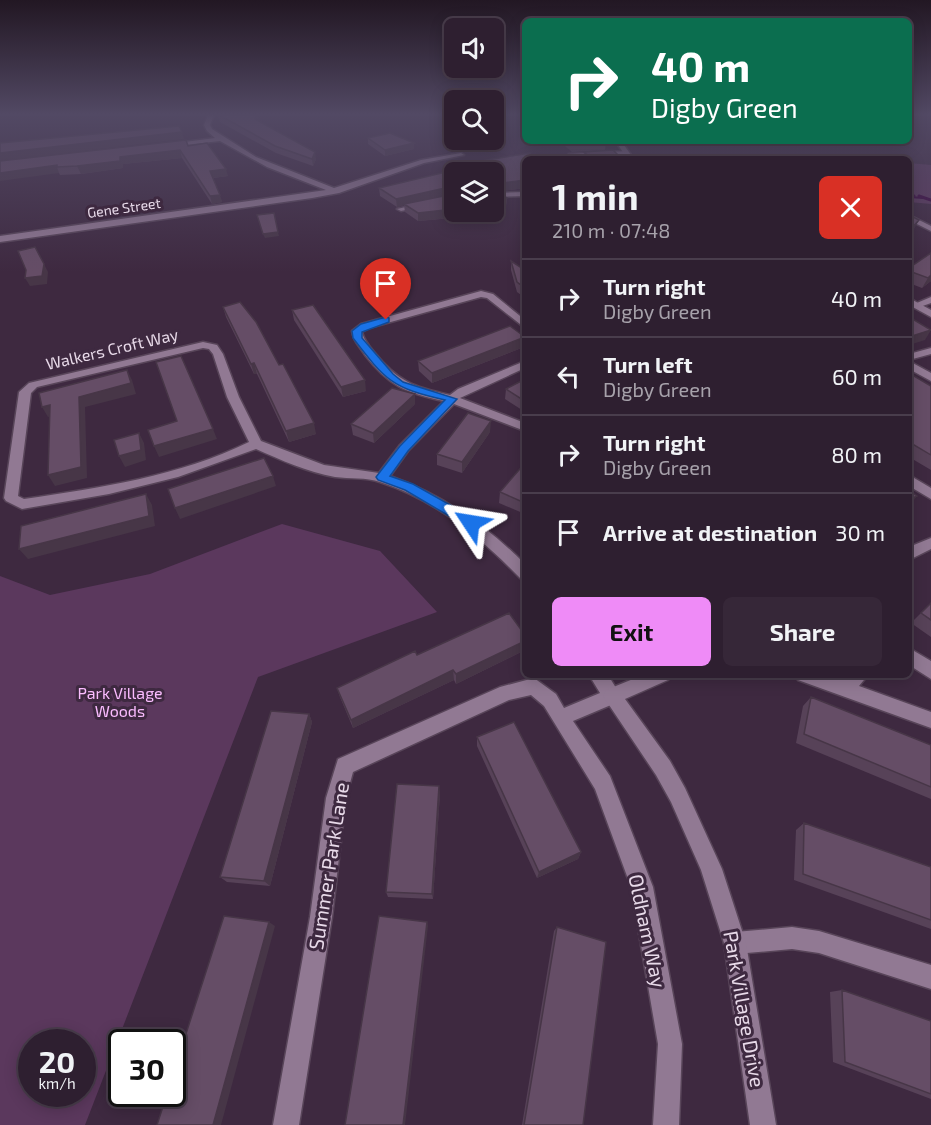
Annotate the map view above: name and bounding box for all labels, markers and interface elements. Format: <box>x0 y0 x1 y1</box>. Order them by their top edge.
map controls <box>444 18 504 222</box>
button: sound <box>444 18 504 78</box>
text: 40 m <box>651 40 750 90</box>
icon: right <box>552 42 630 120</box>
button: search <box>444 90 504 150</box>
text: Digby Green <box>651 91 798 123</box>
button: layers <box>444 162 504 222</box>
text: 1 min <box>552 174 639 217</box>
button: close <box>819 176 882 239</box>
street label: Gene Street <box>86 194 162 221</box>
text: 210 m · 07:48 <box>552 218 670 242</box>
pin <box>360 258 411 320</box>
icon: arrive <box>369 267 402 300</box>
text: Turn right <box>603 273 705 299</box>
icon: right <box>552 282 585 315</box>
text: 40 m <box>831 285 882 311</box>
text: Digby Green <box>603 299 712 323</box>
street label: Walkers Croft Way <box>44 324 180 373</box>
text: Turn left <box>603 351 692 377</box>
icon: left <box>552 360 585 393</box>
text: 60 m <box>832 363 882 389</box>
text: Digby Green <box>603 377 712 401</box>
text: Turn right <box>603 429 705 455</box>
icon: right <box>552 438 585 471</box>
text: 80 m <box>831 441 882 467</box>
text: Digby Green <box>603 455 712 479</box>
position arrow <box>439 491 503 555</box>
icon: arrive <box>552 516 585 549</box>
text: Arrive at destination <box>603 519 817 545</box>
text: 30 m <box>835 519 885 545</box>
button: Exit <box>552 597 711 666</box>
button: Share <box>723 597 882 666</box>
park label: Park Village Woods <box>77 683 163 720</box>
street label: Summer Park Lane <box>303 780 353 951</box>
street label: Oldham Way <box>624 872 672 990</box>
street label: Park Village Drive <box>719 929 771 1089</box>
speed limit sign: 30 <box>108 1029 186 1107</box>
text: 20 <box>39 1043 75 1079</box>
text: km/h <box>38 1074 76 1092</box>

